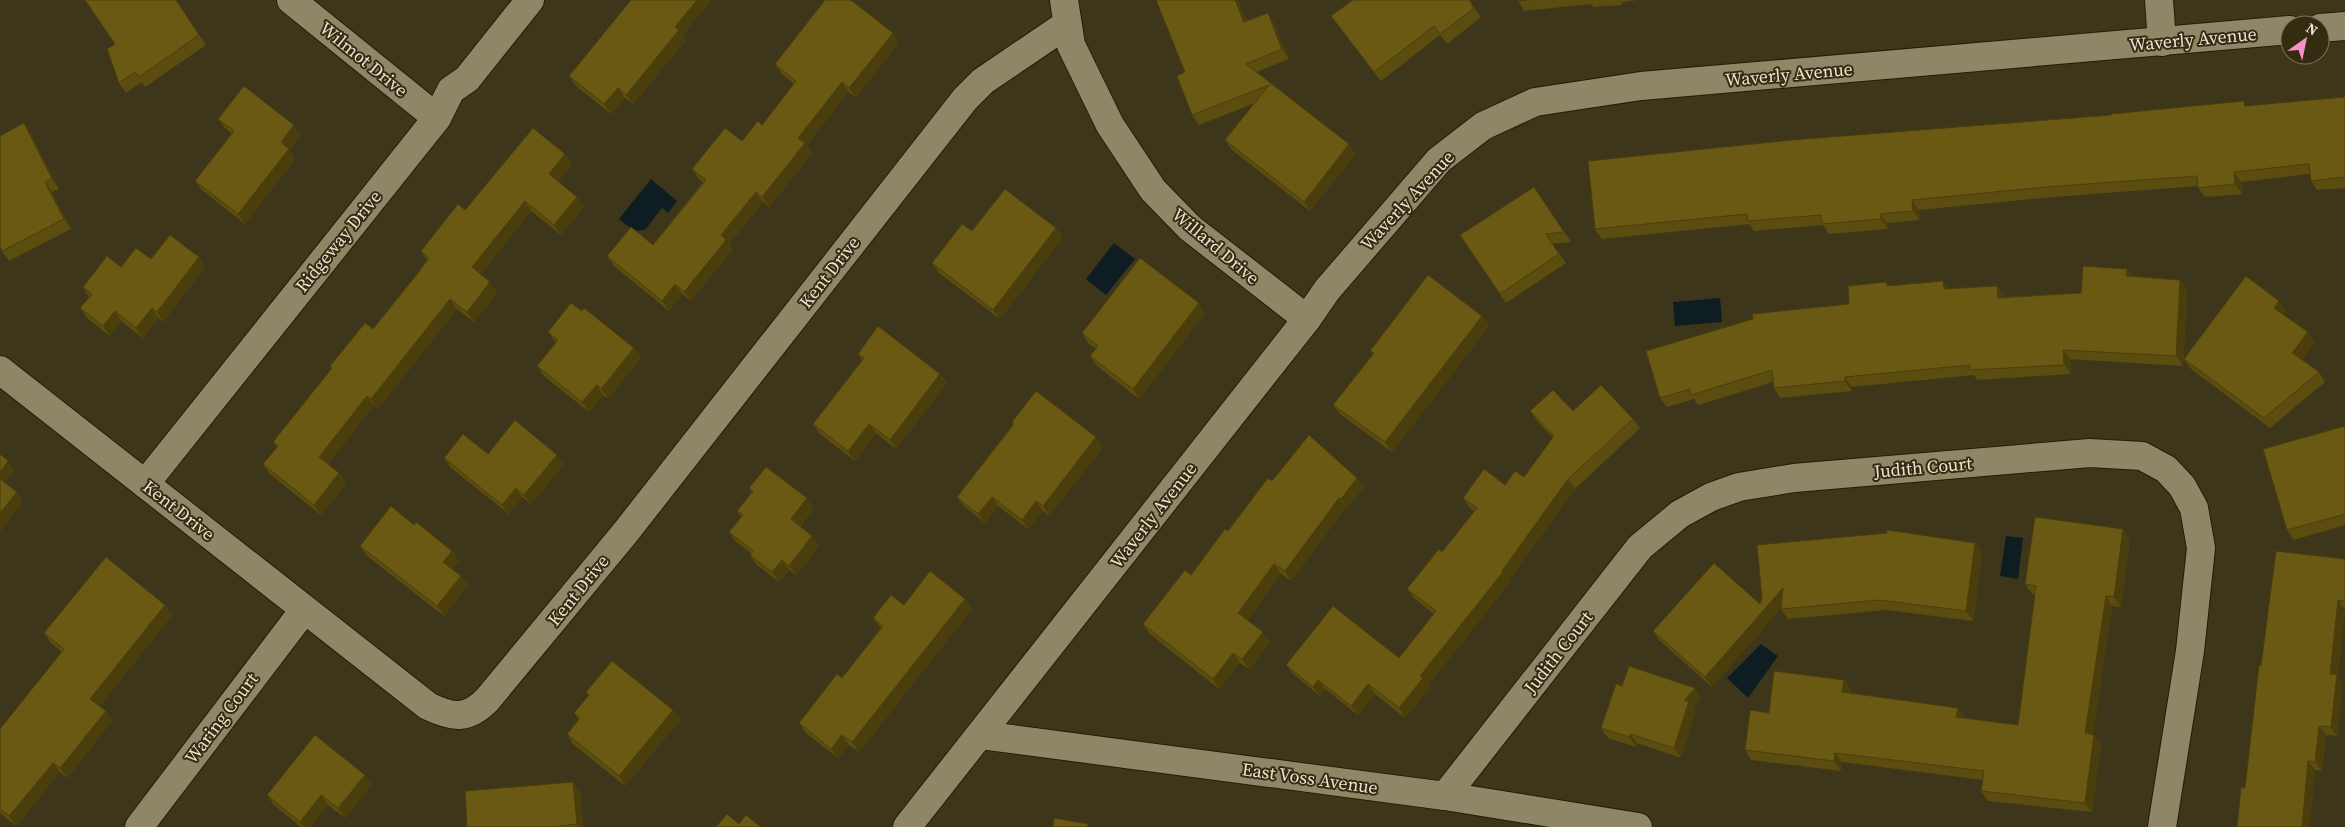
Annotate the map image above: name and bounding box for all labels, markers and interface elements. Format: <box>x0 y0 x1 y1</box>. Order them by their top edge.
north arrow <box>2280 15 2330 65</box>
street label: Wilmot Drive <box>315 16 413 102</box>
text: N <box>2302 18 2322 40</box>
street label: Waverly Avenue <box>2128 21 2258 57</box>
street label: Waverly Avenue <box>1724 56 1854 92</box>
street label: Waverly Avenue <box>1354 145 1460 255</box>
street label: Ridgeway Drive <box>289 185 387 297</box>
street label: Willard Drive <box>1167 202 1265 290</box>
street label: Kent Drive <box>793 231 865 313</box>
street label: Judith Court <box>1872 450 1973 484</box>
street label: Waverly Avenue <box>1104 457 1202 573</box>
street label: Kent Drive <box>138 474 220 546</box>
street label: Kent Drive <box>542 549 614 631</box>
street label: Judith Court <box>1517 605 1598 699</box>
street label: Waring Court <box>179 667 264 769</box>
street label: East Voss Avenue <box>1240 756 1380 800</box>

